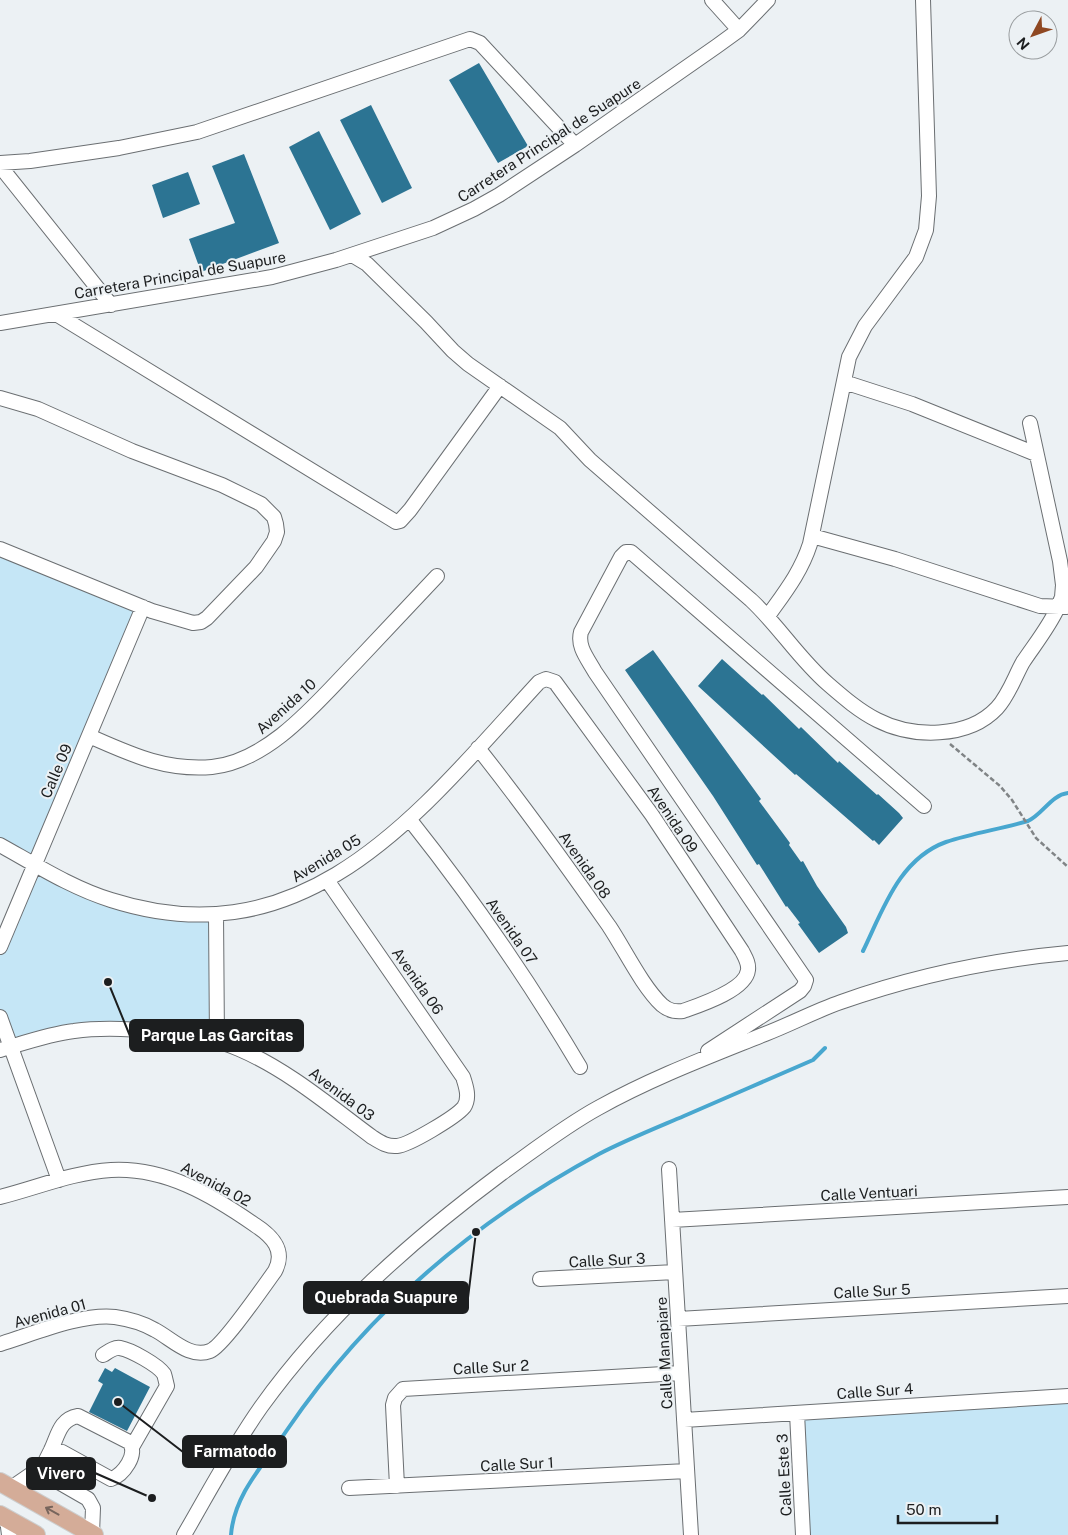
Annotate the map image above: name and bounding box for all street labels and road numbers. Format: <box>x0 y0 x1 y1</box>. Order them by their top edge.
street label: Carretera Principal de Suapure <box>454 74 644 206</box>
street label: Carretera Principal de Suapure <box>73 248 287 302</box>
street label: Avenida 10 <box>253 675 319 737</box>
street label: Calle 09 <box>37 741 75 801</box>
street label: Avenida 09 <box>644 782 702 856</box>
street label: Avenida 08 <box>556 828 614 902</box>
street label: Avenida 05 <box>288 831 364 885</box>
street label: Avenida 07 <box>483 895 541 967</box>
street label: Avenida 06 <box>389 944 447 1018</box>
street label: Avenida 03 <box>306 1064 378 1124</box>
street label: Avenida 02 <box>178 1158 254 1210</box>
street label: Calle Ventuari <box>820 1182 918 1204</box>
street label: Calle Sur 3 <box>568 1249 646 1271</box>
street label: Calle Sur 5 <box>833 1280 911 1302</box>
street label: Avenida 01 <box>12 1295 88 1331</box>
street label: Calle Manapiare <box>653 1296 675 1410</box>
street label: Calle Sur 2 <box>452 1357 530 1377</box>
street label: Calle Sur 4 <box>836 1380 914 1402</box>
street label: Calle Este 3 <box>773 1433 795 1517</box>
street label: Calle Sur 1 <box>480 1454 554 1474</box>

